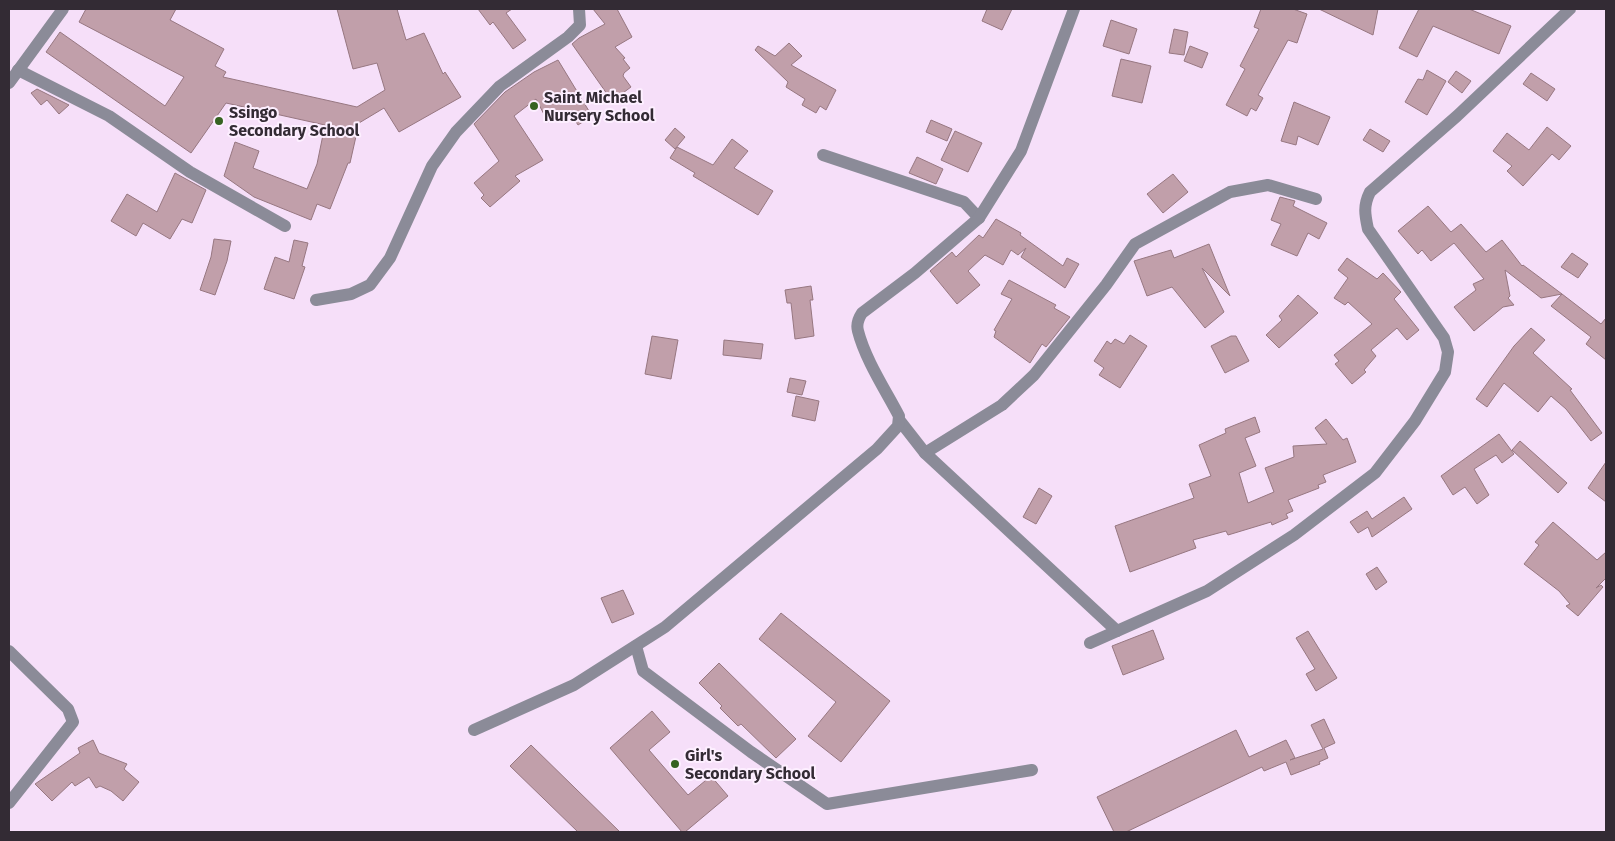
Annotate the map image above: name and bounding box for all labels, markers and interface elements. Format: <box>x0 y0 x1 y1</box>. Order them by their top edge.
place label: Saint Michael Nursery School <box>544 88 655 125</box>
marker: Saint Michael Nursery School <box>528 100 540 112</box>
place label: Ssingo Secondary School <box>229 103 360 140</box>
marker: Ssingo Secondary School <box>213 115 225 127</box>
place label: Girl's Secondary School <box>685 746 816 783</box>
marker: Girl's Secondary School <box>669 758 681 770</box>

